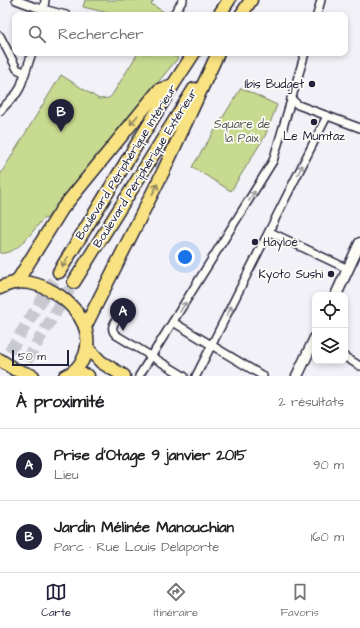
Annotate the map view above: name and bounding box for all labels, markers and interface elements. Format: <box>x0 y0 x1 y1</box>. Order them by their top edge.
search box <box>12 12 348 56</box>
icon: search <box>26 23 48 45</box>
text: Rechercher <box>58 24 143 45</box>
place label: Ibis Budget <box>244 76 304 94</box>
marker: Ibis Budget <box>307 79 317 89</box>
street label: Boulevard Périphérique Intérieur <box>71 81 182 243</box>
street label: Boulevard Périphérique Extérieur <box>89 85 202 251</box>
pin: B <box>48 99 74 132</box>
one-way arrow <box>130 114 139 125</box>
park label: Square de la Paix <box>214 116 271 147</box>
marker: Le Mumtaz <box>309 117 319 127</box>
place label: Le Mumtaz <box>283 128 345 145</box>
one-way arrow <box>297 164 305 176</box>
one-way arrow <box>152 183 159 195</box>
one-way arrow <box>248 190 256 202</box>
place label: Hayloé <box>263 234 299 252</box>
marker: Hayloé <box>250 237 260 247</box>
your location <box>175 247 195 267</box>
one-way arrow <box>61 256 69 267</box>
place label: Kyoto Sushi <box>258 266 323 284</box>
marker: Kyoto Sushi <box>326 269 336 279</box>
map controls <box>312 292 348 364</box>
button: locate <box>312 292 348 328</box>
pin: A <box>110 298 136 331</box>
one-way arrow <box>179 301 187 313</box>
one-way arrow <box>226 305 234 317</box>
button: layers <box>312 328 348 364</box>
scale bar <box>12 348 69 367</box>
text: 50 m <box>18 349 46 364</box>
text: À proximité <box>16 390 105 414</box>
text: 2 résultats <box>278 393 344 411</box>
text: Prise d'Otage 9 janvier 2015 <box>54 445 247 466</box>
text: A <box>25 456 33 474</box>
text: 90 m <box>313 456 344 474</box>
text: Lieu <box>54 466 79 484</box>
text: Jardin Mélinée Manouchian <box>54 517 234 538</box>
text: B <box>24 528 34 546</box>
text: 160 m <box>311 528 344 546</box>
text: Parc · Rue Louis Delaporte <box>54 538 219 556</box>
tab: Carte <box>41 581 71 620</box>
tab: Itinéraire <box>153 581 198 620</box>
tab: Favoris <box>280 581 319 620</box>

